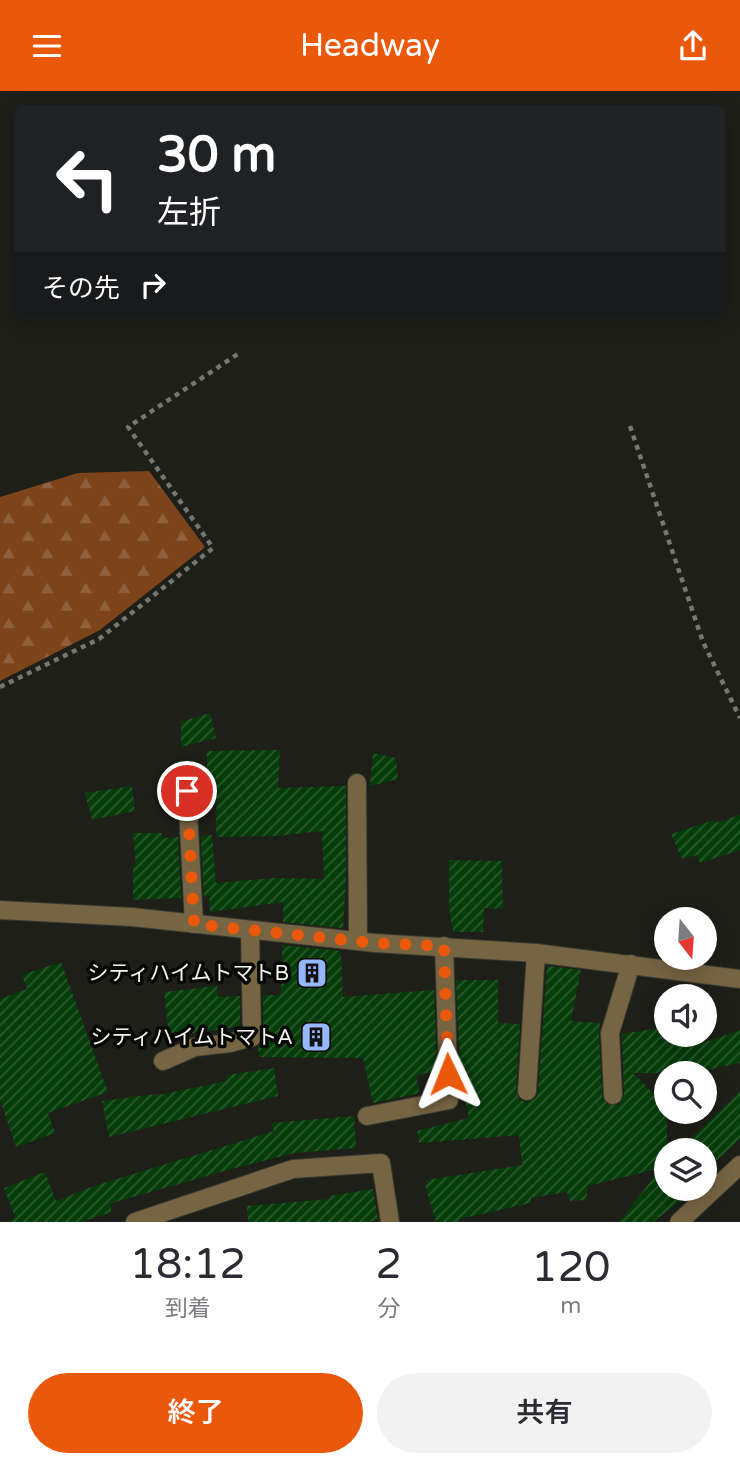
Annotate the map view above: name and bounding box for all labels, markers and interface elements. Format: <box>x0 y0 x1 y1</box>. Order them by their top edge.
icon: menu <box>28 27 66 65</box>
text: Headway <box>300 27 440 65</box>
icon: share <box>674 27 712 65</box>
text: 30 m <box>157 126 276 185</box>
icon: left <box>42 133 133 224</box>
text: 左折 <box>157 194 221 232</box>
icon: right <box>134 266 172 304</box>
text: その先 <box>42 273 120 304</box>
pin <box>157 761 217 821</box>
icon: arrive <box>168 772 206 810</box>
north arrow <box>654 907 718 969</box>
map controls <box>654 907 717 1201</box>
building icon: シティハイムトマトB <box>295 956 329 990</box>
place label: シティハイムトマトB <box>88 961 289 986</box>
button: sound <box>654 984 717 1047</box>
building icon: シティハイムトマトA <box>299 1020 333 1054</box>
place label: シティハイムトマトA <box>90 1025 293 1050</box>
position arrow <box>411 1037 485 1111</box>
button: search <box>654 1061 717 1124</box>
button: layers <box>654 1138 717 1201</box>
text: 18:12 <box>130 1239 246 1290</box>
text: 2 <box>375 1239 402 1290</box>
text: 120 <box>531 1242 610 1293</box>
text: m <box>560 1292 581 1320</box>
text: 到着 <box>165 1295 211 1323</box>
text: 分 <box>377 1295 400 1323</box>
button: 終了 <box>28 1373 363 1453</box>
button: 共有 <box>377 1373 712 1453</box>

